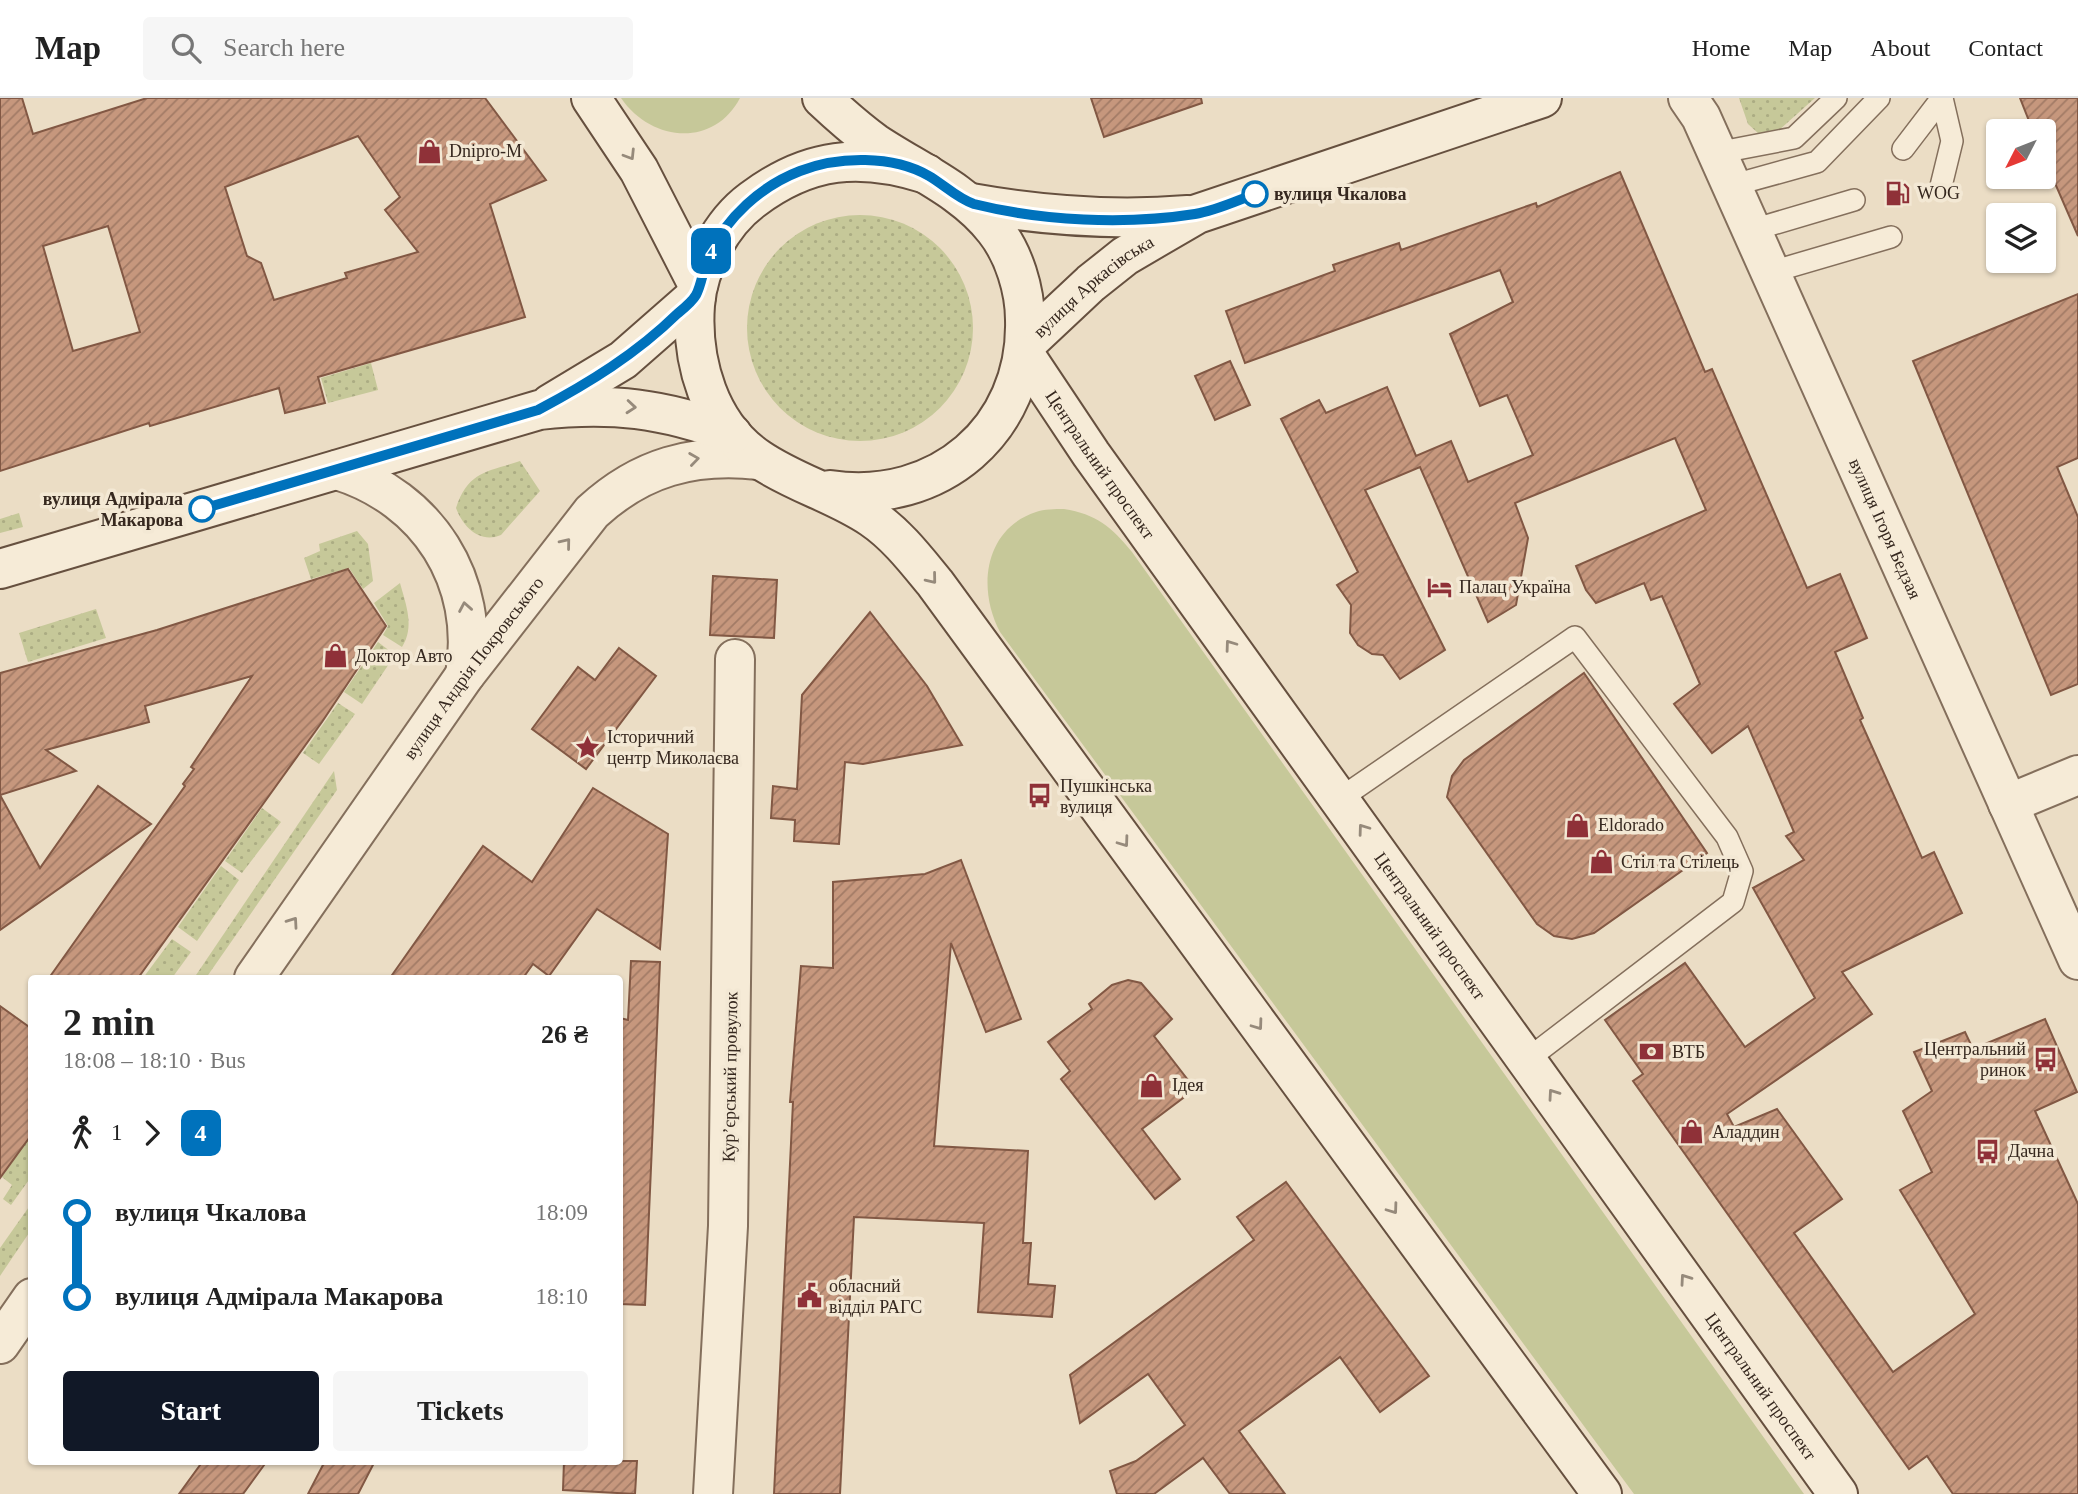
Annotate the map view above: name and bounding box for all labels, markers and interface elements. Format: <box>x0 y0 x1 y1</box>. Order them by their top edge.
search box <box>143 17 633 80</box>
icon: search <box>167 29 205 67</box>
text: Map <box>35 30 101 66</box>
text: Search here <box>223 33 345 62</box>
text: Home <box>1692 35 1750 61</box>
text: Map <box>1788 35 1832 61</box>
text: About <box>1870 35 1930 61</box>
text: Contact <box>1968 35 2043 61</box>
north arrow <box>1986 119 2056 189</box>
map controls <box>1986 119 2056 273</box>
shop icon: Dnipro-M <box>415 137 443 165</box>
place label: Dnipro-M <box>449 141 522 161</box>
one-way arrow <box>622 147 635 160</box>
fuel station icon: WOG <box>1883 179 1911 207</box>
marker: вулиця Чкалова <box>1242 181 1268 207</box>
place label: WOG <box>1917 183 1960 203</box>
place label: вулиця Чкалова <box>1274 184 1407 204</box>
button: layers <box>1986 203 2056 273</box>
line badge: 4 <box>688 228 734 274</box>
street label: вулиця Аркасівська <box>1029 232 1157 342</box>
text: 4 <box>705 238 717 264</box>
street label: Центральний проспект <box>1041 387 1159 543</box>
one-way arrow <box>626 399 637 414</box>
one-way arrow <box>688 452 700 467</box>
street label: вулиця Ігоря Бедзая <box>1845 455 1925 602</box>
place label: вулиця Адмірала Макарова <box>43 489 183 530</box>
marker: вулиця Адмірала Макарова <box>189 496 215 522</box>
one-way arrow <box>558 539 570 552</box>
one-way arrow <box>923 572 936 584</box>
street label: вулиця Андрія Покровського <box>400 573 548 763</box>
hotel icon: Палац Україна <box>1425 573 1453 601</box>
place label: Палац Україна <box>1459 577 1571 597</box>
one-way arrow <box>458 601 473 613</box>
one-way arrow <box>1226 640 1238 652</box>
shop icon: Доктор Авто <box>321 642 349 670</box>
place label: Доктор Авто <box>355 646 453 666</box>
place label: Історичний центр Миколаєва <box>607 727 739 768</box>
place icon: Історичний центр Миколаєва <box>573 733 601 761</box>
place label: Пушкінська вулиця <box>1060 776 1152 817</box>
bus stop icon: Пушкінська вулиця <box>1026 782 1054 810</box>
shop icon: Eldorado <box>1564 811 1592 839</box>
place label: Eldorado <box>1598 815 1664 835</box>
one-way arrow <box>1359 824 1371 837</box>
one-way arrow <box>1115 834 1128 847</box>
street label: Центральний проспект <box>1370 848 1490 1004</box>
shop icon: Стіл та Стілець <box>1587 848 1615 876</box>
place label: Стіл та Стілець <box>1621 852 1739 872</box>
one-way arrow <box>285 917 297 930</box>
street label: Курʼєрський провулок <box>719 991 741 1162</box>
text: 2 min <box>63 1001 155 1043</box>
one-way arrow <box>1250 1017 1262 1030</box>
text: 26 ₴ <box>541 1020 588 1049</box>
bank icon: ВТБ <box>1638 1038 1666 1066</box>
place label: Центральний ринок <box>1924 1039 2026 1080</box>
place label: ВТБ <box>1672 1042 1705 1062</box>
bus stop icon: Центральний ринок <box>2032 1045 2060 1073</box>
text: 18:08 – 18:10 · Bus <box>63 1048 246 1073</box>
shop icon: Ідея <box>1138 1071 1166 1099</box>
place label: Ідея <box>1172 1075 1203 1095</box>
one-way arrow <box>1548 1089 1561 1102</box>
icon: walk <box>63 1114 101 1152</box>
icon: forward <box>133 1114 171 1152</box>
shop icon: Аладдин <box>1678 1118 1706 1146</box>
text: 1 <box>111 1120 123 1145</box>
text: 4 <box>195 1120 207 1146</box>
place label: Аладдин <box>1712 1122 1780 1142</box>
bus stop icon: Дачна <box>1974 1137 2002 1165</box>
place label: Дачна <box>2008 1141 2054 1161</box>
text: вулиця Чкалова <box>115 1198 307 1227</box>
text: 18:09 <box>536 1200 588 1225</box>
one-way arrow <box>1384 1201 1397 1214</box>
one-way arrow <box>1680 1274 1693 1287</box>
place label: обласний відділ РАГС <box>829 1276 922 1317</box>
text: вулиця Адмірала Макарова <box>115 1282 443 1311</box>
public building icon: обласний відділ РАГС <box>795 1282 823 1310</box>
text: 18:10 <box>536 1284 588 1309</box>
street label: Центральний проспект <box>1701 1309 1820 1464</box>
button: Start <box>63 1371 319 1451</box>
button: Tickets <box>333 1371 588 1451</box>

